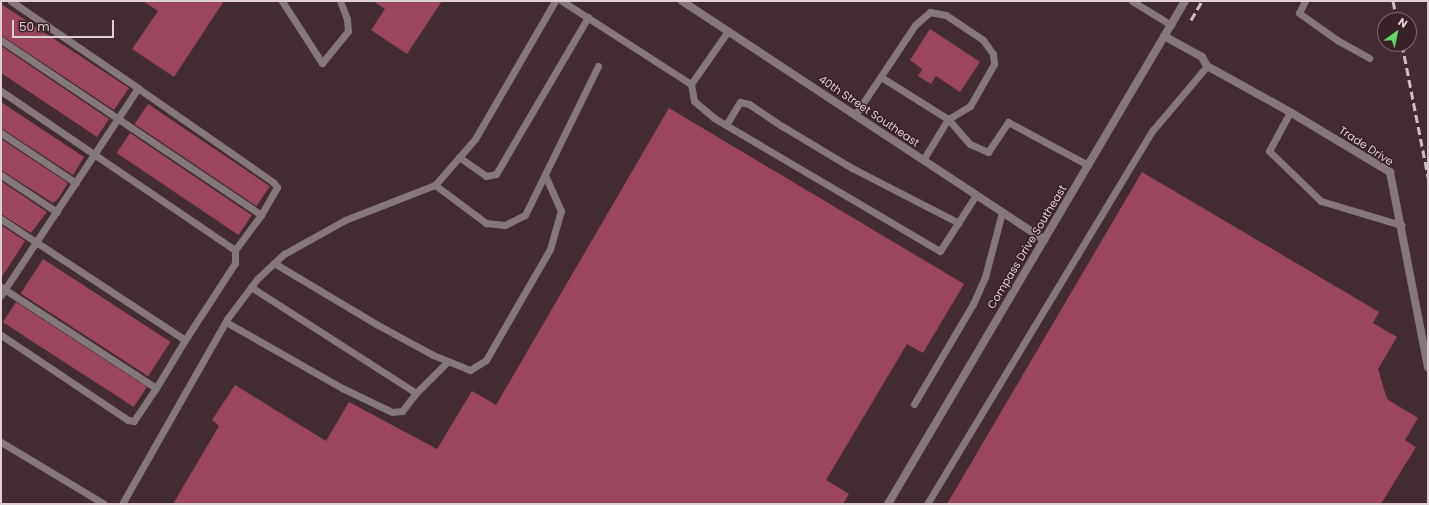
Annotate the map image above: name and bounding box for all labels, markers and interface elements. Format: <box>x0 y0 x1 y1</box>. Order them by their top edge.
scale bar <box>14 12 116 38</box>
north arrow <box>1377 12 1417 52</box>
text: N <box>1395 14 1411 32</box>
text: 50 m <box>19 18 50 35</box>
street label: 40th Street Southeast <box>816 72 922 150</box>
street label: Trade Drive <box>1336 124 1396 168</box>
street label: Compass Drive Southeast <box>985 183 1069 311</box>

